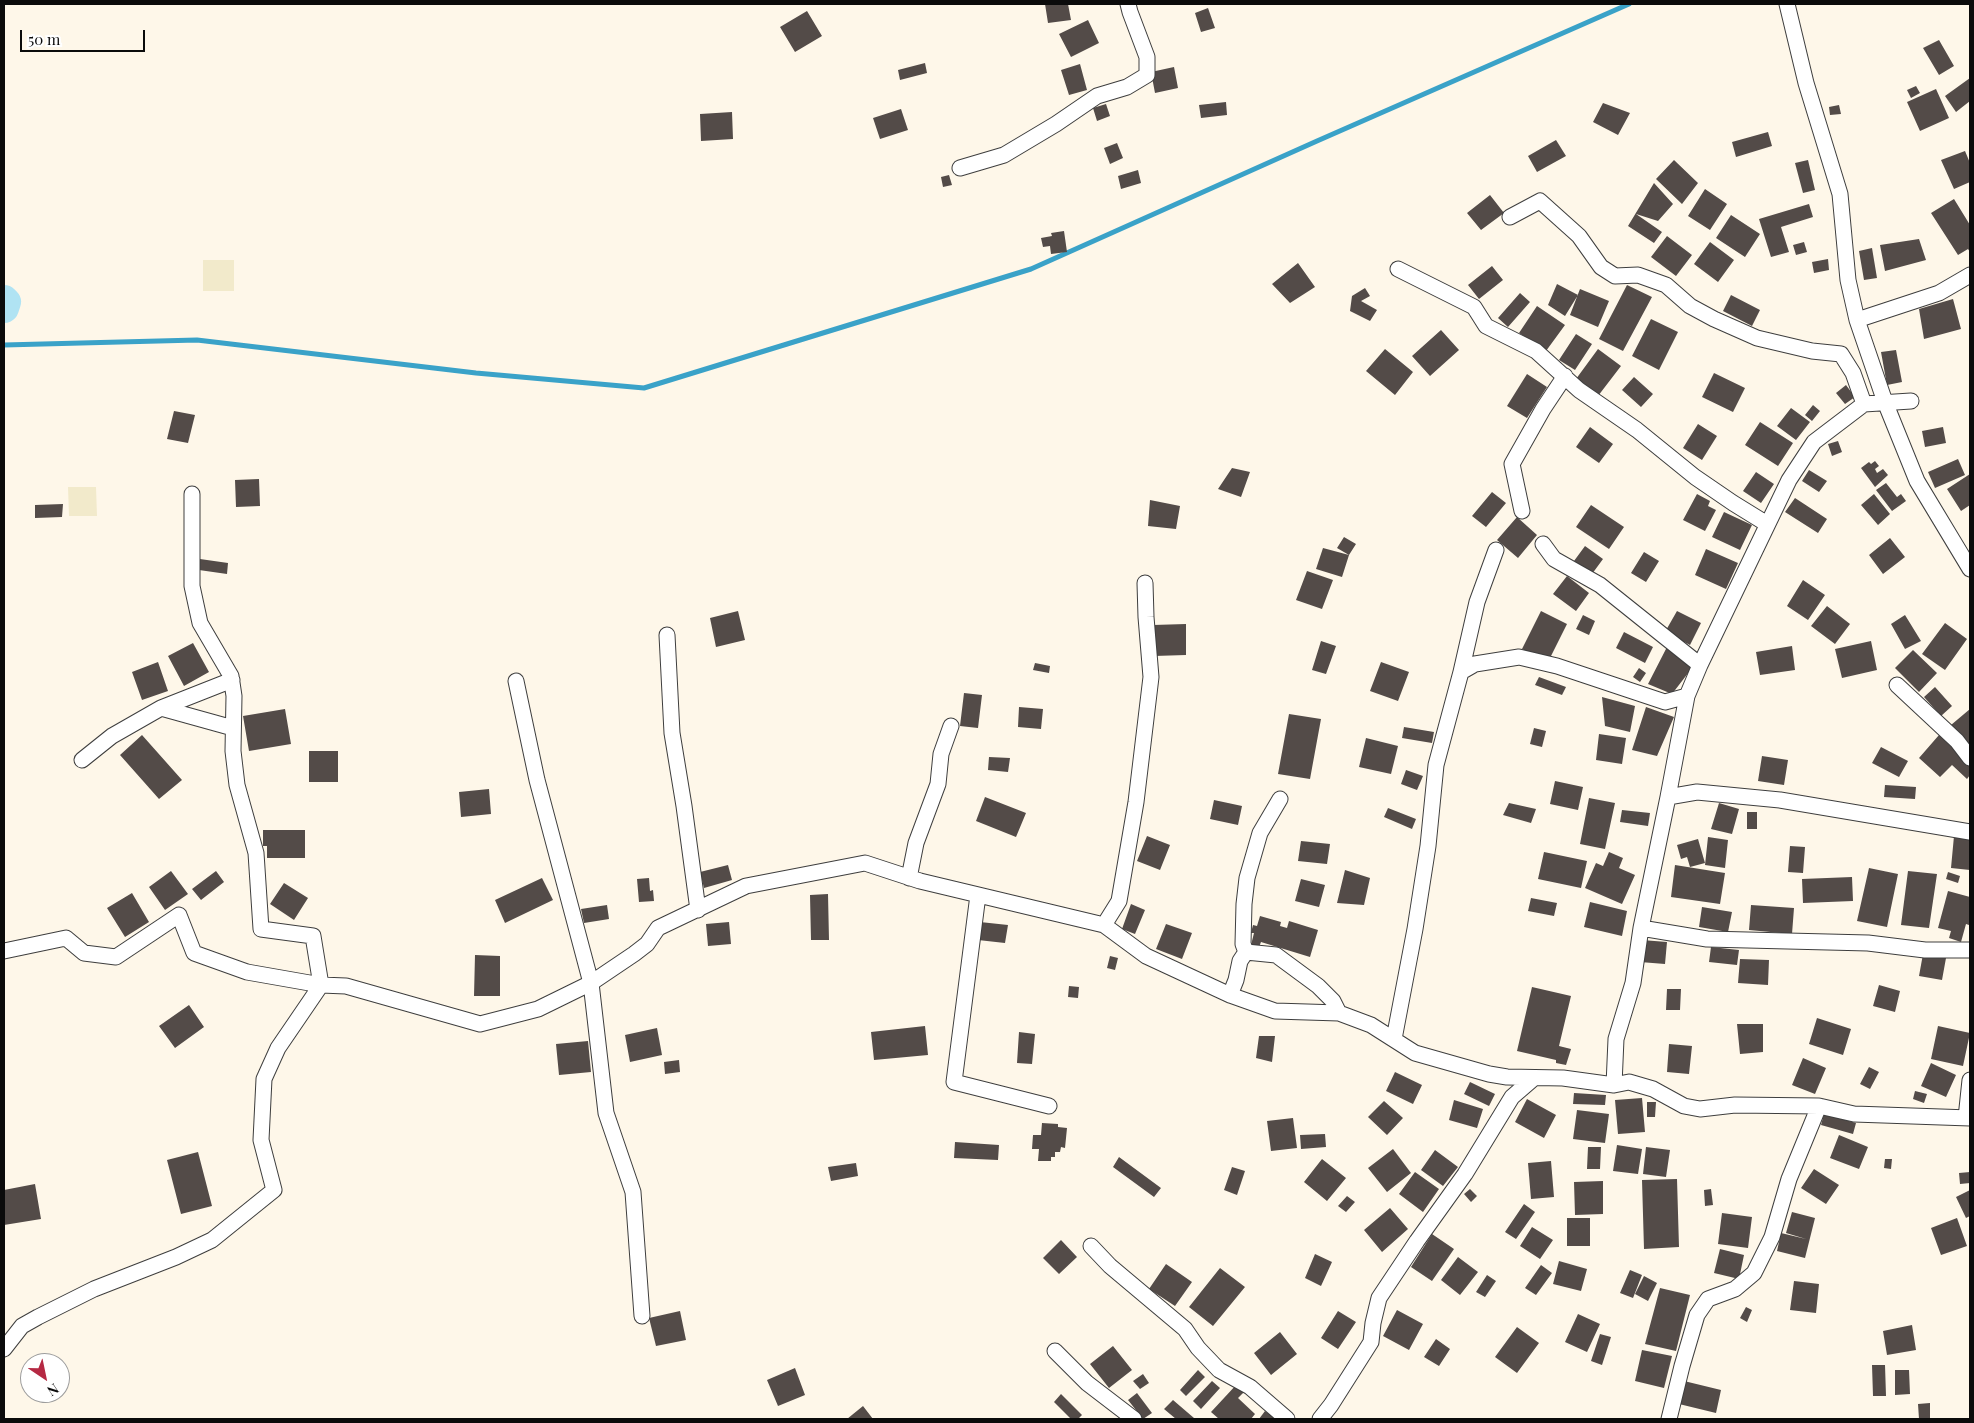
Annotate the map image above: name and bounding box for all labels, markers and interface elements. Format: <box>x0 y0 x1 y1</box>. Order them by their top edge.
scale bar <box>22 20 148 52</box>
text: 50 m <box>28 29 60 49</box>
north arrow <box>20 1353 70 1403</box>
text: N <box>44 1379 63 1401</box>

